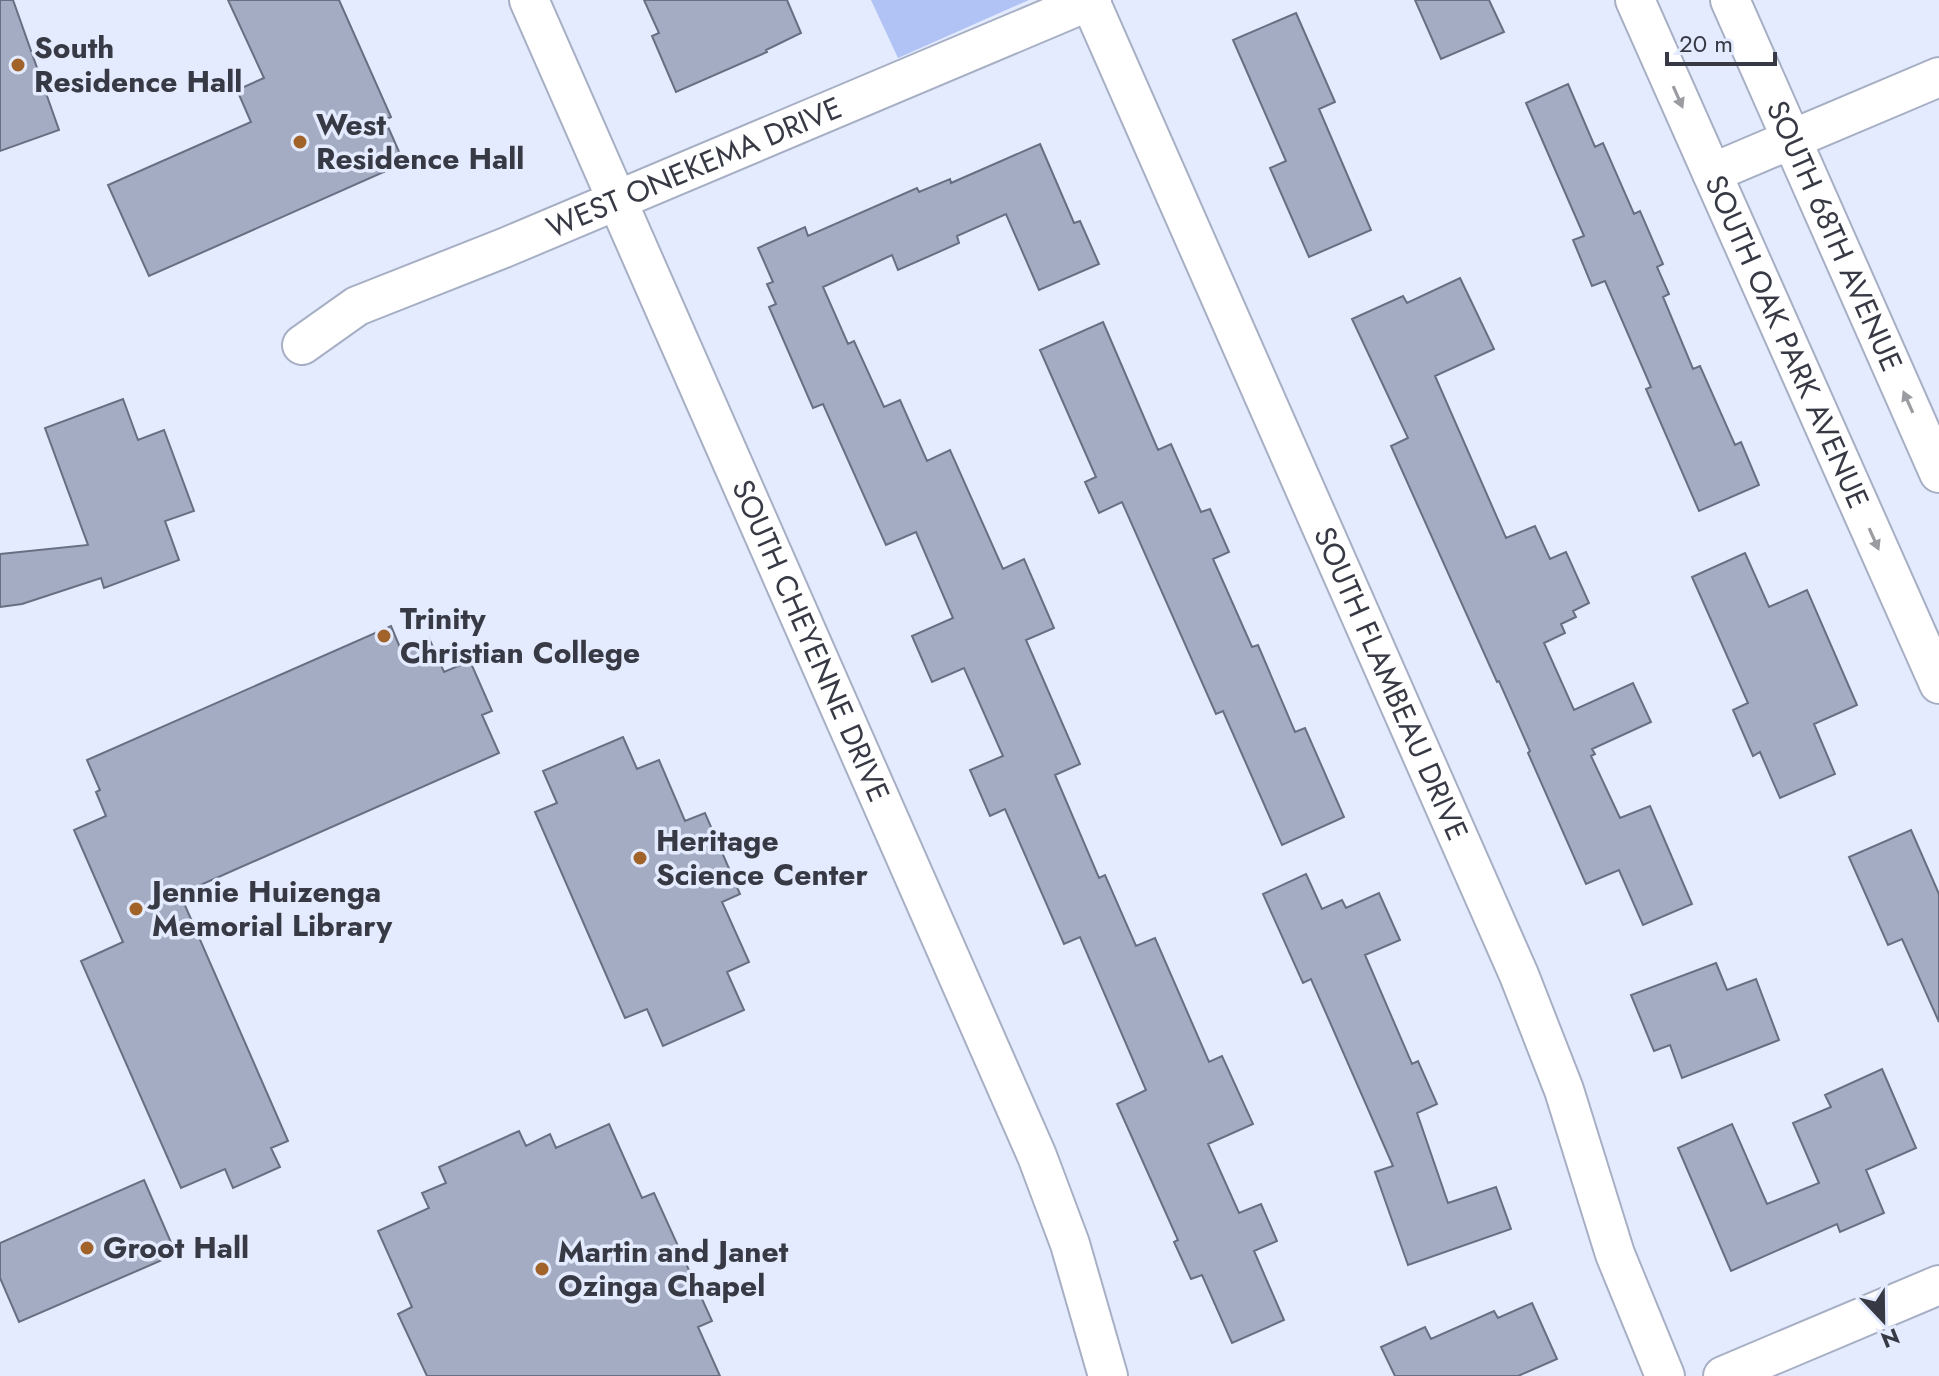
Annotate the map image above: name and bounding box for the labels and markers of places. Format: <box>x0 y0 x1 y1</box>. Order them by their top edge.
place label: South Residence Hall <box>34 26 242 103</box>
marker: South Residence Hall <box>9 56 27 74</box>
place label: West Residence Hall <box>316 103 524 180</box>
marker: West Residence Hall <box>291 133 309 151</box>
place label: Trinity Christian College <box>400 597 640 674</box>
marker: Trinity Christian College <box>375 627 393 645</box>
place label: Heritage Science Center <box>656 819 868 896</box>
marker: Heritage Science Center <box>631 849 649 867</box>
place label: Jennie Huizenga Memorial Library <box>147 870 392 947</box>
marker: Jennie Huizenga Memorial Library <box>127 900 145 918</box>
place label: Groot Hall <box>103 1226 249 1269</box>
place label: Martin and Janet Ozinga Chapel <box>558 1230 789 1307</box>
marker: Groot Hall <box>78 1239 96 1257</box>
marker: Martin and Janet Ozinga Chapel <box>533 1260 551 1278</box>

